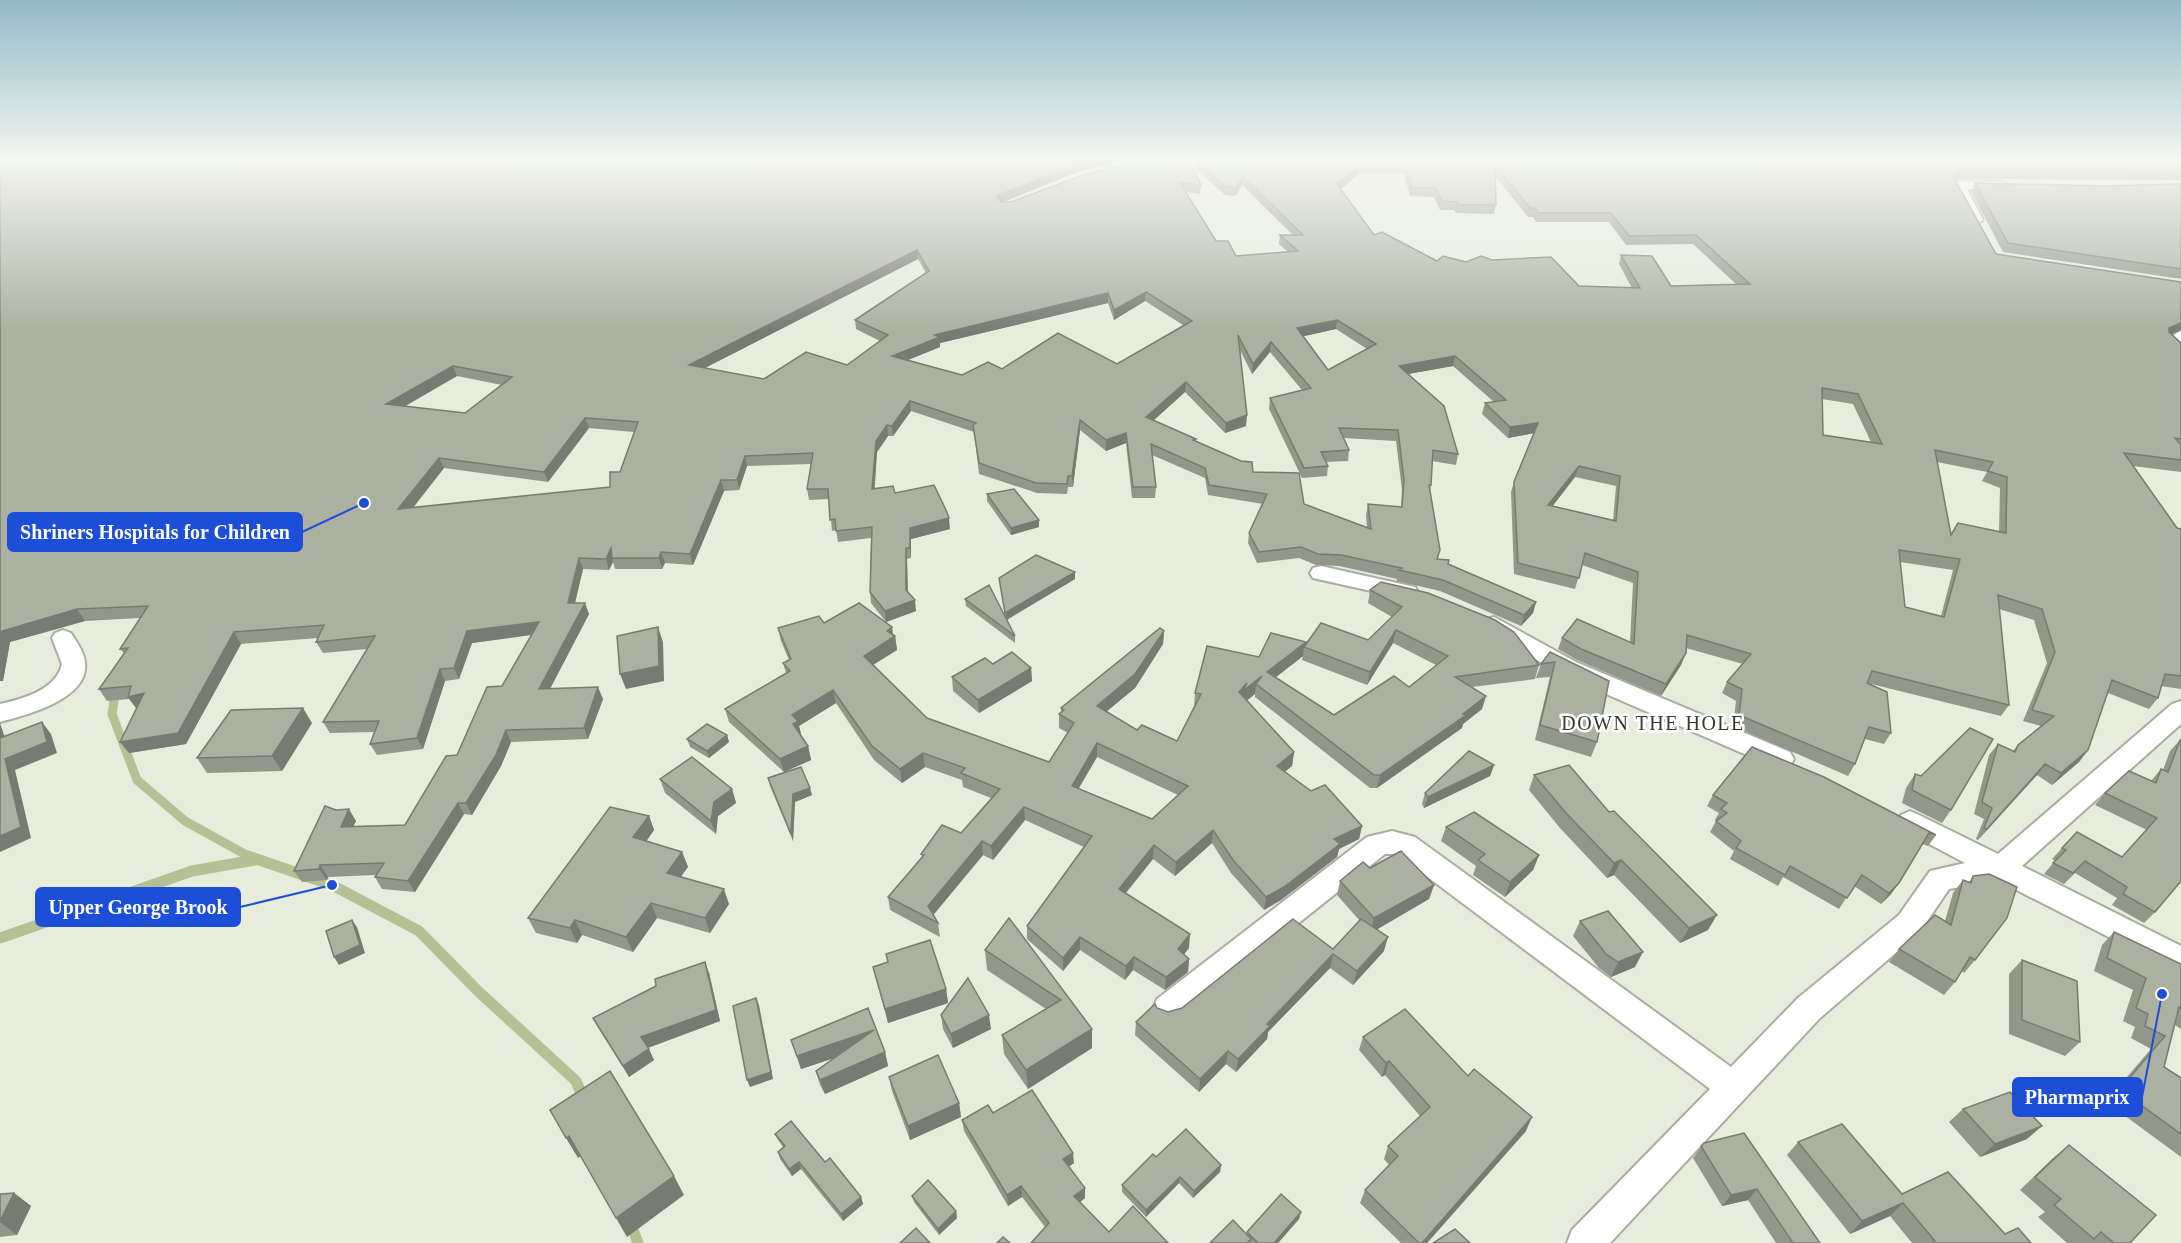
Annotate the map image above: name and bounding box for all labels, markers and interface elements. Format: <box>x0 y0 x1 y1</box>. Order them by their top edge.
callout: Shriners Hospitals for Children <box>8 513 302 551</box>
text: Shriners Hospitals for Children <box>20 521 290 544</box>
district label: DOWN THE HOLE <box>1561 712 1745 734</box>
callout: Upper George Brook <box>36 888 240 926</box>
text: Upper George Brook <box>48 896 229 919</box>
callout: Pharmaprix <box>2013 1078 2142 1116</box>
text: Pharmaprix <box>2025 1086 2129 1109</box>

